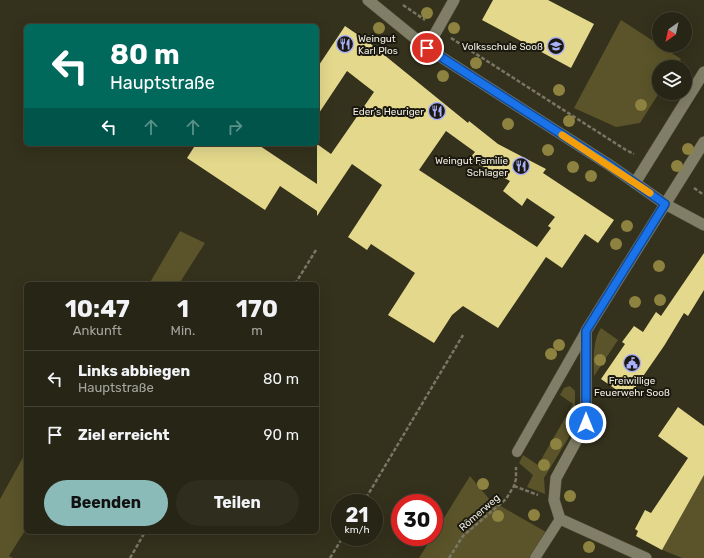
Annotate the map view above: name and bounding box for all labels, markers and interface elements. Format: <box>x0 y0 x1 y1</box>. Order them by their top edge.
north arrow <box>652 12 692 52</box>
map controls <box>652 12 692 100</box>
pin <box>410 31 444 65</box>
place label: Weingut Karl Plos <box>358 33 398 57</box>
restaurant icon: Weingut Karl Plos <box>335 34 355 54</box>
school or university icon: Volksschule Sooß <box>546 36 566 56</box>
icon: arrive <box>416 37 438 59</box>
text: 80 m <box>110 38 180 71</box>
icon: left <box>44 40 96 92</box>
place label: Volksschule Sooß <box>462 41 543 53</box>
button: layers <box>652 60 692 100</box>
text: Hauptstraße <box>110 72 215 94</box>
restaurant icon: Eder‘s Heuriger <box>427 101 447 121</box>
place label: Eder‘s Heuriger <box>353 106 424 118</box>
icon: left <box>98 116 120 138</box>
icon: ahead <box>140 116 162 138</box>
icon: ahead <box>182 116 204 138</box>
icon: right <box>224 116 246 138</box>
place label: Weingut Familie Schlager <box>435 155 508 179</box>
restaurant icon: Weingut Familie Schlager <box>511 156 531 176</box>
text: 10:47 <box>65 295 130 323</box>
text: 1 <box>177 295 189 323</box>
text: 170 <box>236 295 278 323</box>
text: Ankunft <box>73 323 122 338</box>
text: Min. <box>171 323 195 338</box>
text: m <box>251 323 263 338</box>
public building icon: Freiwillige Feuerwehr Sooß <box>622 353 642 373</box>
text: Links abbiegen <box>78 362 190 380</box>
icon: left <box>44 368 66 390</box>
text: 80 m <box>263 370 299 388</box>
place label: Freiwillige Feuerwehr Sooß <box>594 375 670 399</box>
text: Hauptstraße <box>78 380 154 395</box>
position arrow <box>565 402 607 444</box>
icon: arrive <box>44 424 66 446</box>
text: Ziel erreicht <box>78 426 170 444</box>
text: 90 m <box>264 426 299 444</box>
button: Beenden <box>44 480 168 526</box>
button: Teilen <box>176 480 299 526</box>
street label: Römerweg <box>457 492 502 534</box>
speed limit sign: 30 <box>391 494 443 546</box>
text: 21 <box>346 503 368 527</box>
text: km/h <box>345 524 369 536</box>

